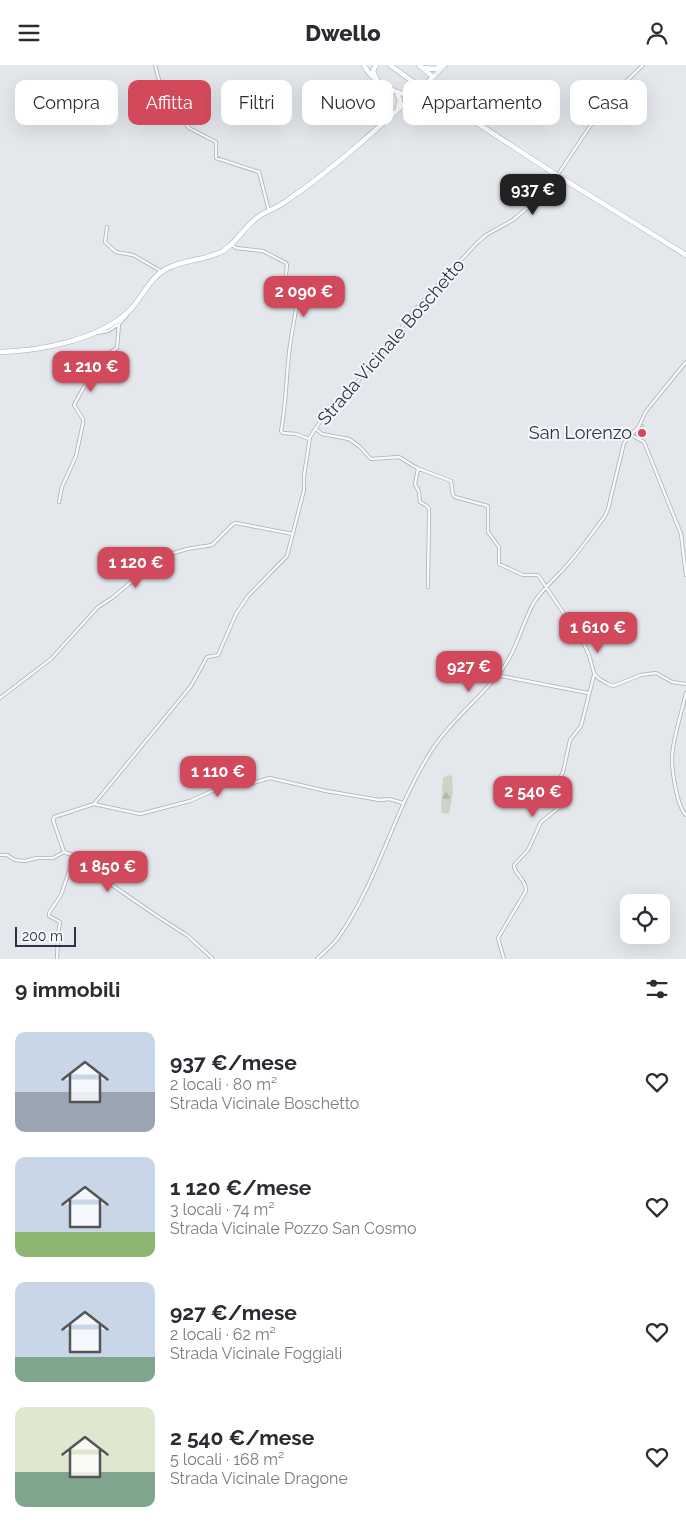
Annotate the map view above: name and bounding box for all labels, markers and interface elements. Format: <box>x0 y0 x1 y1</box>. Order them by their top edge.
icon: menu <box>15 19 43 47</box>
icon: person <box>643 19 671 47</box>
text: Dwello <box>305 20 381 46</box>
chip: Compra <box>15 80 118 125</box>
chip: Affitta <box>128 80 211 125</box>
chip: Filtri <box>221 80 292 125</box>
chip: Nuovo <box>302 80 393 125</box>
chip: Appartamento <box>403 80 560 125</box>
chip: Casa <box>570 80 647 125</box>
pin: 937 € <box>498 173 568 216</box>
text: 937 € <box>511 180 555 199</box>
street label: Strada Vicinale Boschetto <box>313 254 469 429</box>
pin: 2 090 € <box>258 275 350 318</box>
text: 2 090 € <box>275 282 333 301</box>
pin: 1 210 € <box>45 351 137 393</box>
text: 1 210 € <box>63 357 119 376</box>
place label: San Lorenzo <box>529 422 632 443</box>
marker: San Lorenzo <box>636 427 648 439</box>
pin: 1 120 € <box>90 547 182 589</box>
text: 1 120 € <box>108 553 164 572</box>
pin: 1 610 € <box>552 611 644 654</box>
text: 1 610 € <box>570 618 626 637</box>
pin: 927 € <box>434 651 504 693</box>
text: 927 € <box>447 657 491 676</box>
pin: 1 110 € <box>172 755 264 798</box>
text: 1 110 € <box>191 762 245 781</box>
pin: 2 540 € <box>487 775 579 818</box>
text: 2 540 € <box>504 782 562 801</box>
pin: 1 850 € <box>62 851 154 893</box>
text: 1 850 € <box>80 857 136 876</box>
map controls <box>620 894 670 944</box>
button: locate <box>620 894 670 944</box>
scale bar <box>15 924 76 947</box>
text: 200 m <box>22 928 63 944</box>
icon: filters <box>643 975 671 1003</box>
text: 9 immobili <box>15 977 120 1002</box>
text: 937 €/mese <box>170 1050 297 1075</box>
icon: home <box>55 1052 115 1112</box>
icon: heart <box>643 1068 671 1096</box>
text: 2 locali · 80 m² <box>170 1075 277 1094</box>
text: Strada Vicinale Boschetto <box>170 1094 359 1113</box>
text: 1 120 €/mese <box>170 1175 311 1200</box>
icon: home <box>55 1177 115 1237</box>
icon: heart <box>643 1193 671 1221</box>
text: 3 locali · 74 m² <box>170 1200 275 1219</box>
text: Strada Vicinale Pozzo San Cosmo <box>170 1219 417 1238</box>
text: 927 €/mese <box>170 1300 297 1325</box>
icon: home <box>55 1302 115 1362</box>
icon: heart <box>643 1318 671 1346</box>
text: 2 locali · 62 m² <box>170 1325 276 1344</box>
text: Strada Vicinale Foggiali <box>170 1344 342 1363</box>
text: 2 540 €/mese <box>170 1425 314 1450</box>
icon: home <box>55 1427 115 1487</box>
icon: heart <box>643 1443 671 1471</box>
text: 5 locali · 168 m² <box>170 1450 284 1469</box>
text: Strada Vicinale Dragone <box>170 1469 348 1488</box>

